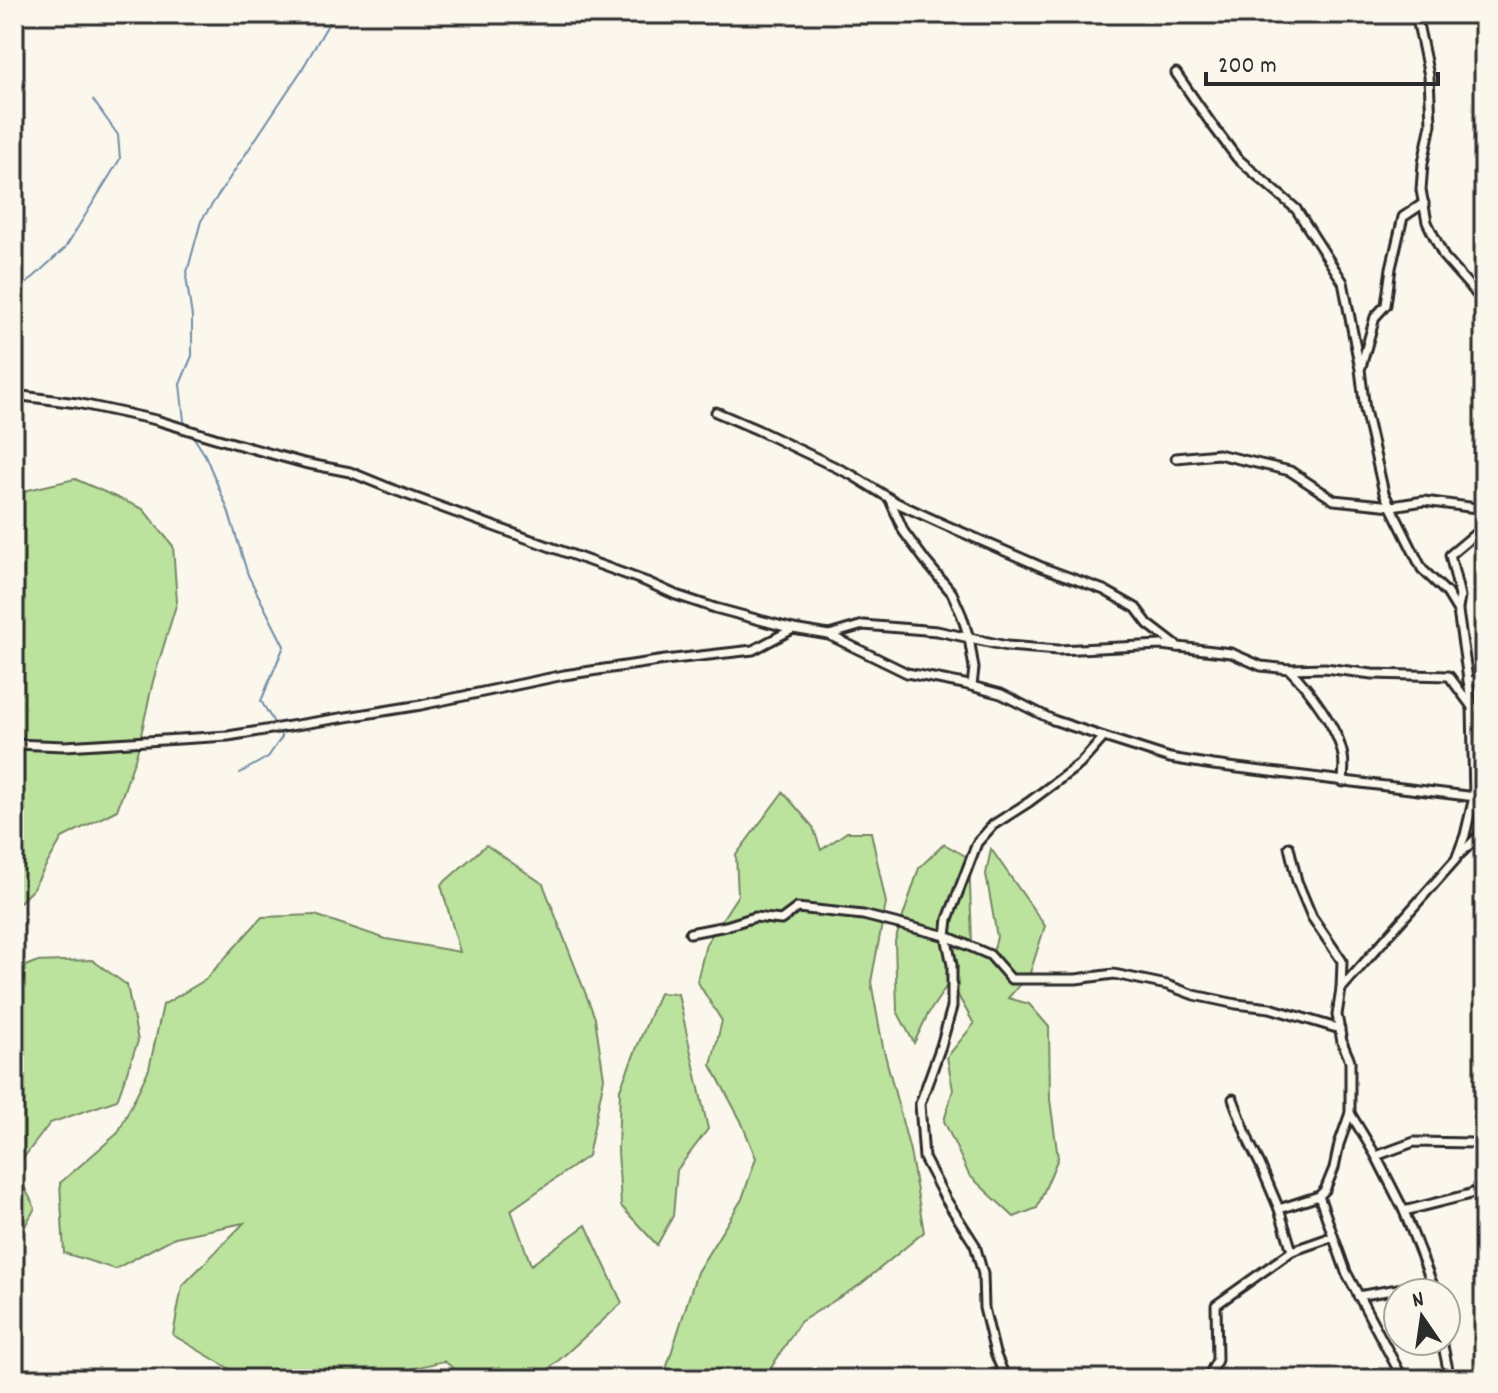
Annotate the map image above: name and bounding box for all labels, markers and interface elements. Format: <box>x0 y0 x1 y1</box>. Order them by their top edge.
scale bar <box>1206 36 1438 86</box>
text: 200 m <box>1218 50 1277 84</box>
north arrow <box>1382 1277 1462 1357</box>
text: N <box>1410 1285 1427 1317</box>

